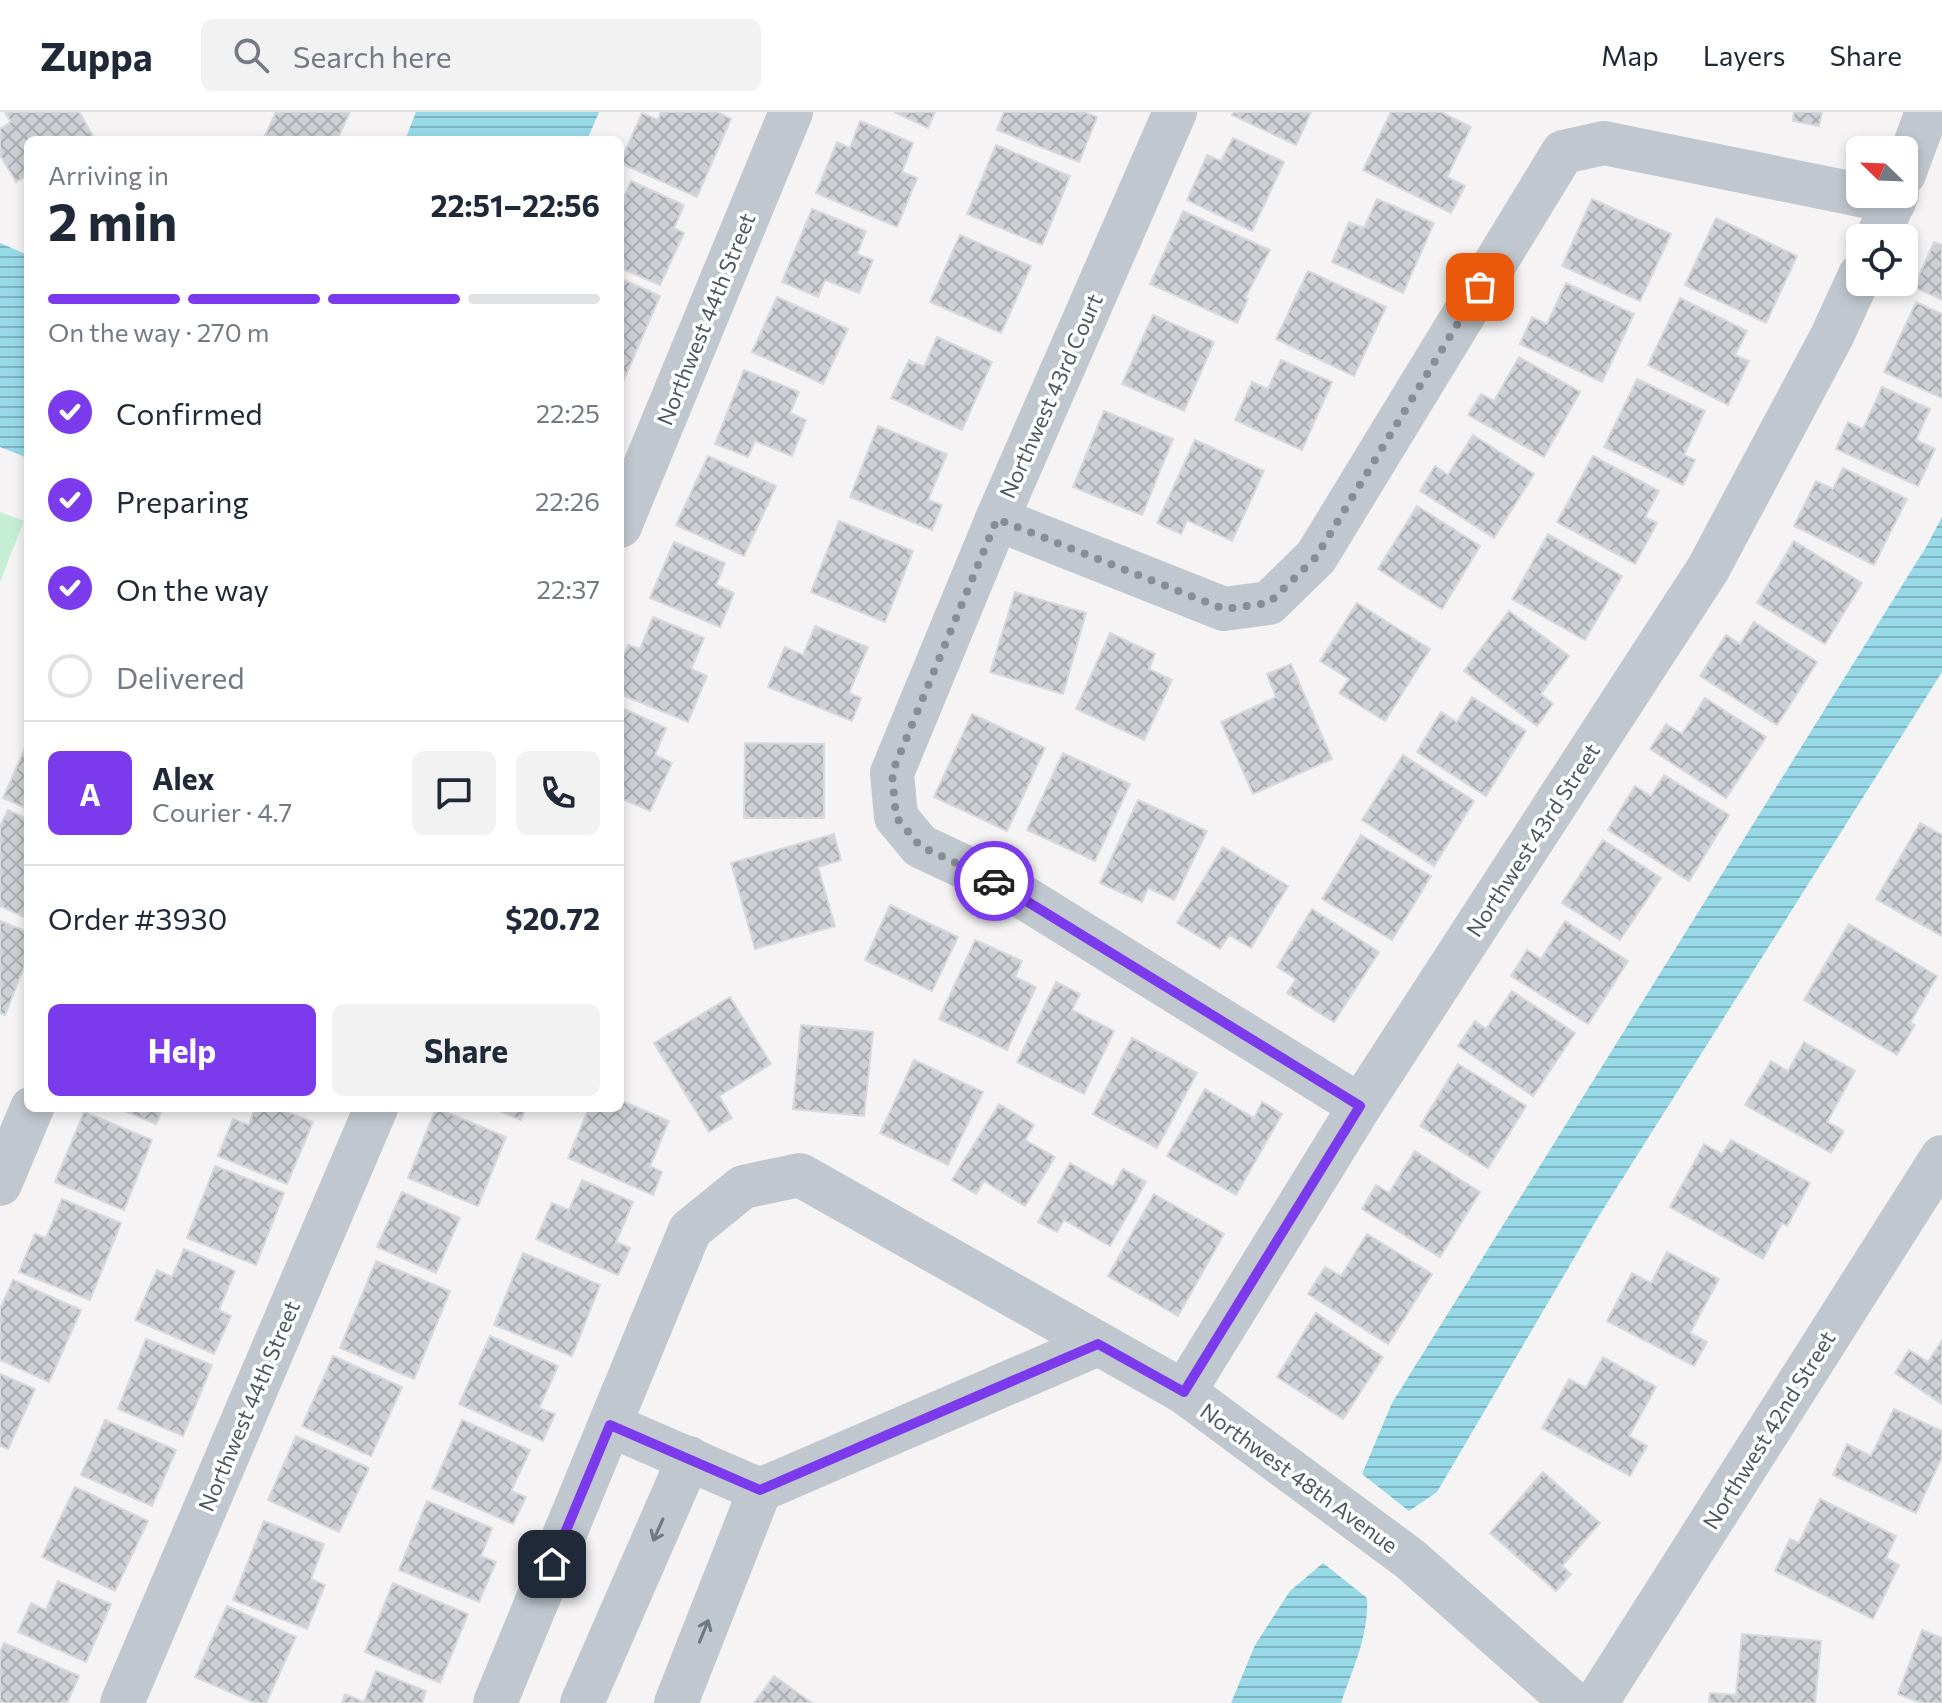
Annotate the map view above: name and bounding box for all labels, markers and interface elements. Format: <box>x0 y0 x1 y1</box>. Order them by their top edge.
search box <box>201 19 761 91</box>
text: Zuppa <box>40 32 153 79</box>
icon: search <box>229 33 273 77</box>
text: Search here <box>293 37 451 74</box>
text: Map <box>1601 38 1659 72</box>
text: Layers <box>1703 38 1785 72</box>
text: Share <box>1829 38 1902 72</box>
north arrow <box>1846 136 1918 208</box>
map controls <box>1846 136 1918 296</box>
text: Arriving in <box>48 159 169 190</box>
text: 22:51–22:56 <box>430 186 600 223</box>
text: 2 min <box>48 188 177 252</box>
street label: Northwest 44th Street <box>651 209 760 429</box>
button: locate <box>1846 224 1918 296</box>
pin <box>1446 253 1514 321</box>
icon: bag <box>1458 265 1502 309</box>
street label: Northwest 43rd Court <box>993 289 1108 502</box>
text: On the way · 270 m <box>48 316 269 347</box>
icon: check <box>48 390 92 434</box>
text: Confirmed <box>116 394 263 431</box>
text: 22:25 <box>536 397 600 428</box>
icon: check <box>48 478 92 522</box>
text: Preparing <box>116 482 249 519</box>
text: 22:26 <box>535 485 600 516</box>
icon: check <box>48 566 92 610</box>
text: On the way <box>116 570 269 607</box>
text: 22:37 <box>537 573 600 604</box>
text: Delivered <box>116 658 245 695</box>
street label: Northwest 43rd Street <box>1460 738 1605 942</box>
button: chat <box>412 751 496 835</box>
button: phone <box>516 751 600 835</box>
text: Alex <box>152 759 215 796</box>
text: A <box>79 775 101 812</box>
text: Courier · 4.7 <box>152 796 292 827</box>
courier <box>954 841 1034 921</box>
icon: car <box>972 859 1016 903</box>
text: Order #3930 <box>48 899 227 936</box>
text: $20.72 <box>505 899 600 936</box>
button: Help <box>48 1004 316 1096</box>
button: Share <box>332 1004 600 1096</box>
street label: Northwest 44th Street <box>192 1296 305 1515</box>
street label: Northwest 42nd Street <box>1697 1326 1841 1534</box>
street label: Northwest 48th Avenue <box>1195 1397 1403 1558</box>
one-way arrow <box>649 1517 664 1542</box>
pin <box>518 1530 586 1598</box>
icon: home <box>530 1542 574 1586</box>
one-way arrow <box>698 1619 713 1644</box>

